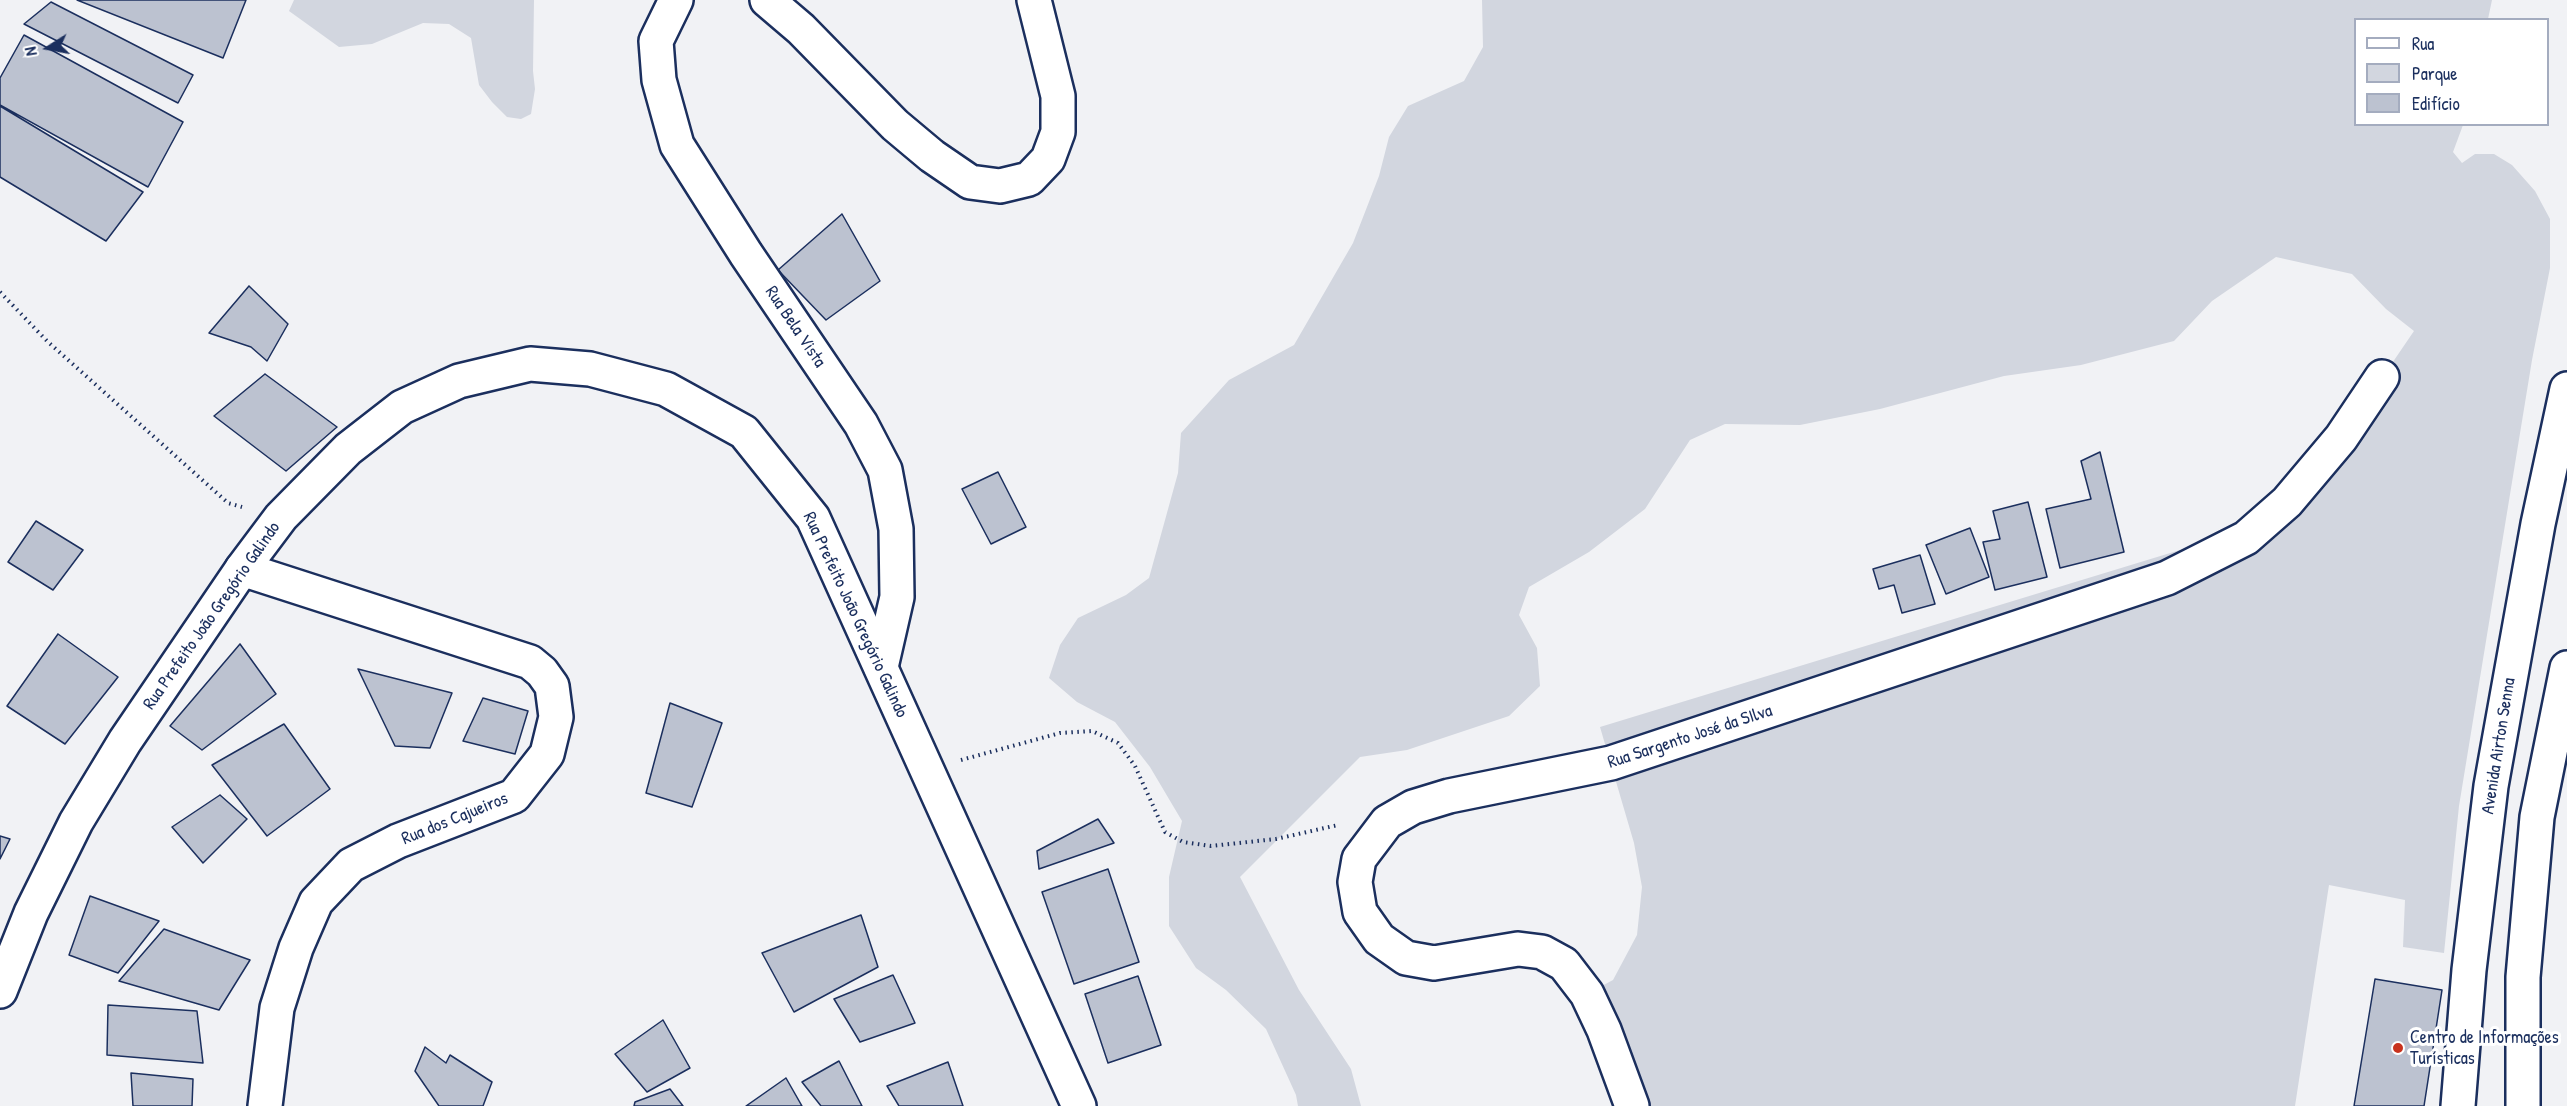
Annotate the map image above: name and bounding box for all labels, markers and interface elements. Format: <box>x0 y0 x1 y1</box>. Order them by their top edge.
north arrow <box>18 18 78 78</box>
legend <box>2354 18 2549 126</box>
text: Rua <box>2412 31 2434 56</box>
text: N <box>19 45 42 58</box>
text: Parque <box>2412 61 2457 86</box>
text: Edifício <box>2412 91 2460 116</box>
street label: Rua Bela Vista <box>760 282 830 372</box>
street label: Rua Prefeito João Gregório Galindo <box>798 509 912 721</box>
street label: Rua Prefeito João Gregório Galindo <box>139 518 285 714</box>
street label: Avenida Airton Senna <box>2478 676 2520 816</box>
street label: Rua Sargento José da SIlva <box>1605 700 1775 774</box>
street label: Rua dos Cajueiros <box>399 788 511 850</box>
place label: Centro de Informações Turísticas <box>2410 1027 2559 1070</box>
marker: Centro de Informações Turísticas <box>2391 1041 2405 1055</box>

